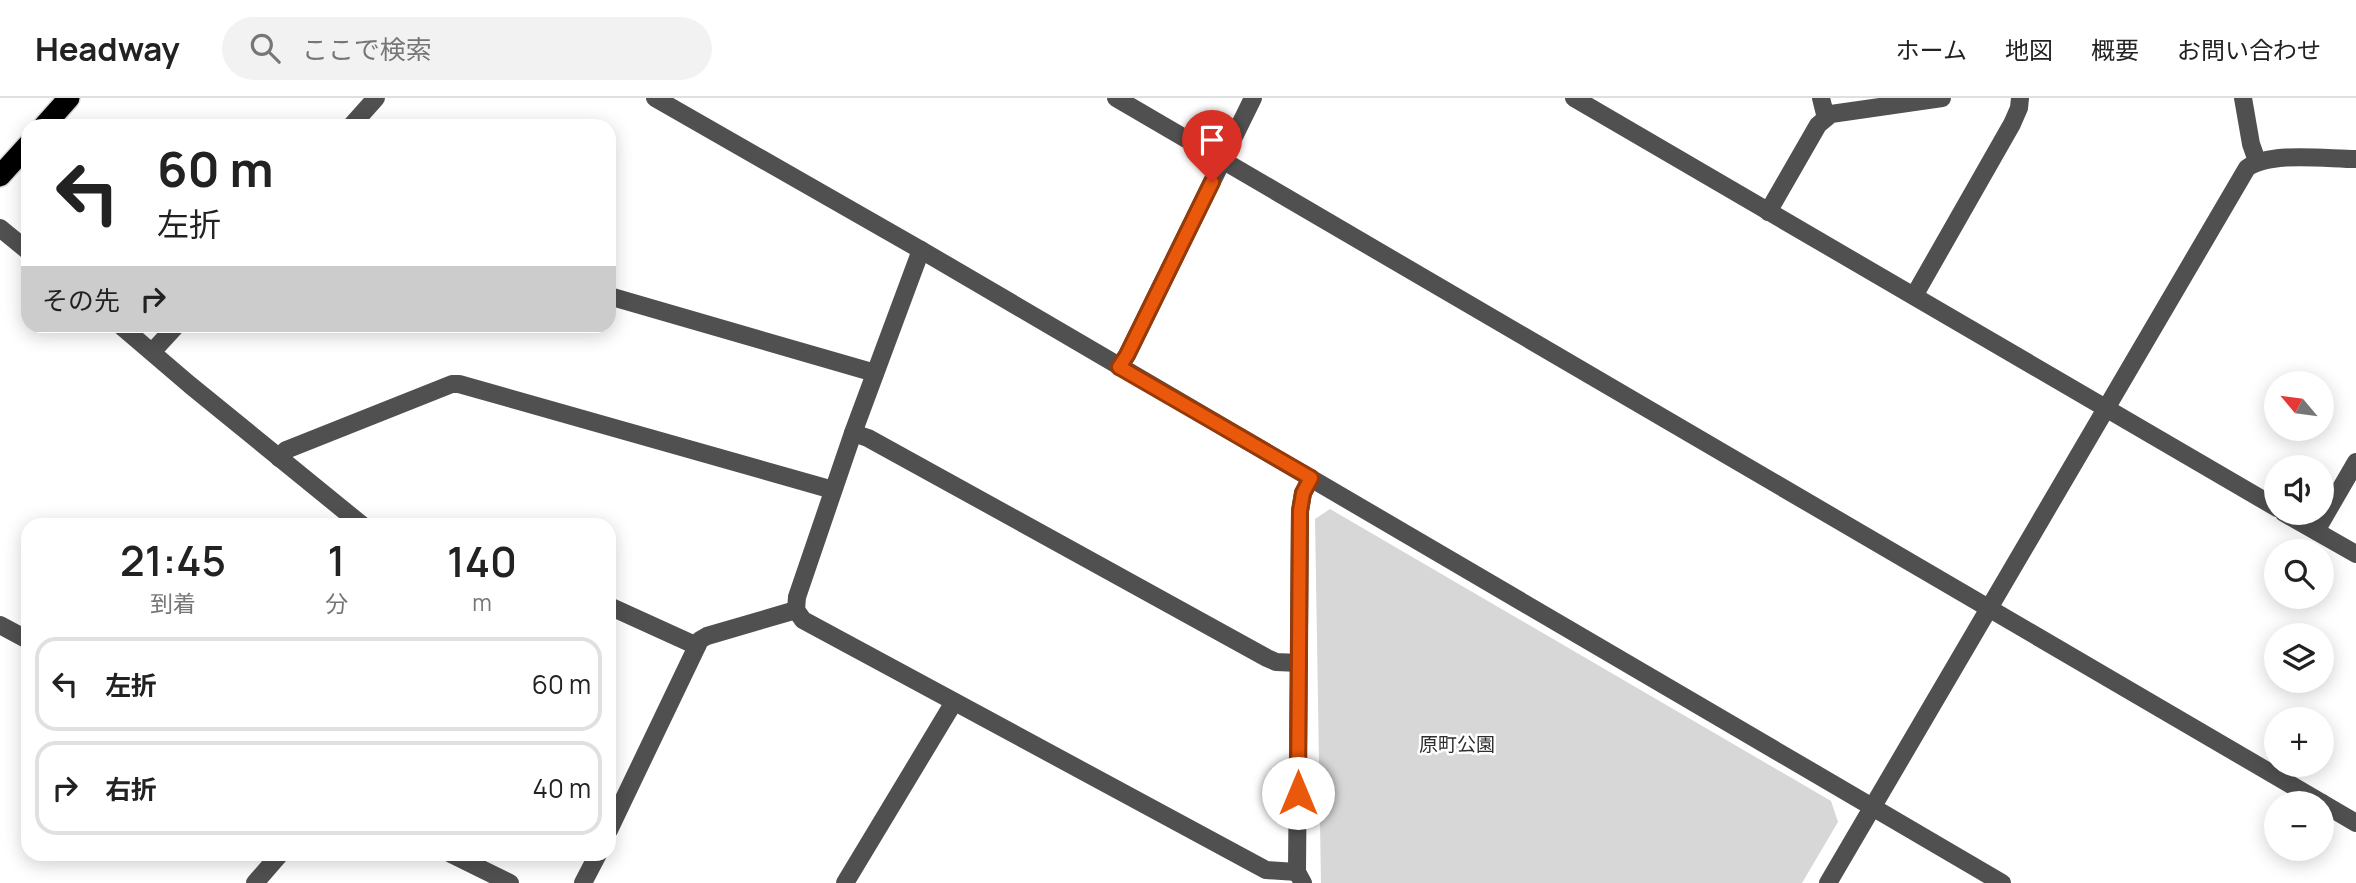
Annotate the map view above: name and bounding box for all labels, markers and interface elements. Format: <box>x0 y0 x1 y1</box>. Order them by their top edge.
search box <box>222 17 712 80</box>
text: Headway <box>35 26 180 71</box>
icon: search <box>246 29 284 67</box>
text: ここで検索 <box>302 31 432 67</box>
text: ホーム <box>1896 33 1967 66</box>
text: 地図 <box>2005 33 2053 66</box>
text: 概要 <box>2091 33 2139 66</box>
text: お問い合わせ <box>2177 33 2321 66</box>
pin <box>1182 110 1242 182</box>
icon: arrive <box>1193 121 1231 159</box>
text: 60 m <box>157 135 274 202</box>
icon: left <box>42 147 133 238</box>
text: 左折 <box>157 202 221 246</box>
icon: right <box>134 280 172 318</box>
text: その先 <box>42 282 120 318</box>
north arrow <box>2264 371 2334 441</box>
map controls <box>2264 371 2334 861</box>
button: sound <box>2264 455 2334 525</box>
text: 21:45 <box>120 531 226 589</box>
text: 1 <box>328 531 345 589</box>
text: 140 <box>447 532 517 590</box>
button: search <box>2264 539 2334 609</box>
text: m <box>472 586 492 618</box>
text: 到着 <box>150 587 196 619</box>
text: 分 <box>325 587 348 619</box>
button: layers <box>2264 623 2334 693</box>
icon: left <box>46 665 84 703</box>
text: 60 m <box>532 666 591 702</box>
text: 左折 <box>105 667 157 703</box>
button: + <box>2264 707 2334 777</box>
park label: 原町公園 <box>1419 731 1495 757</box>
position arrow <box>1261 756 1335 830</box>
icon: right <box>46 769 84 807</box>
text: 40 m <box>533 770 591 806</box>
text: 右折 <box>105 771 157 807</box>
button: − <box>2264 791 2334 861</box>

